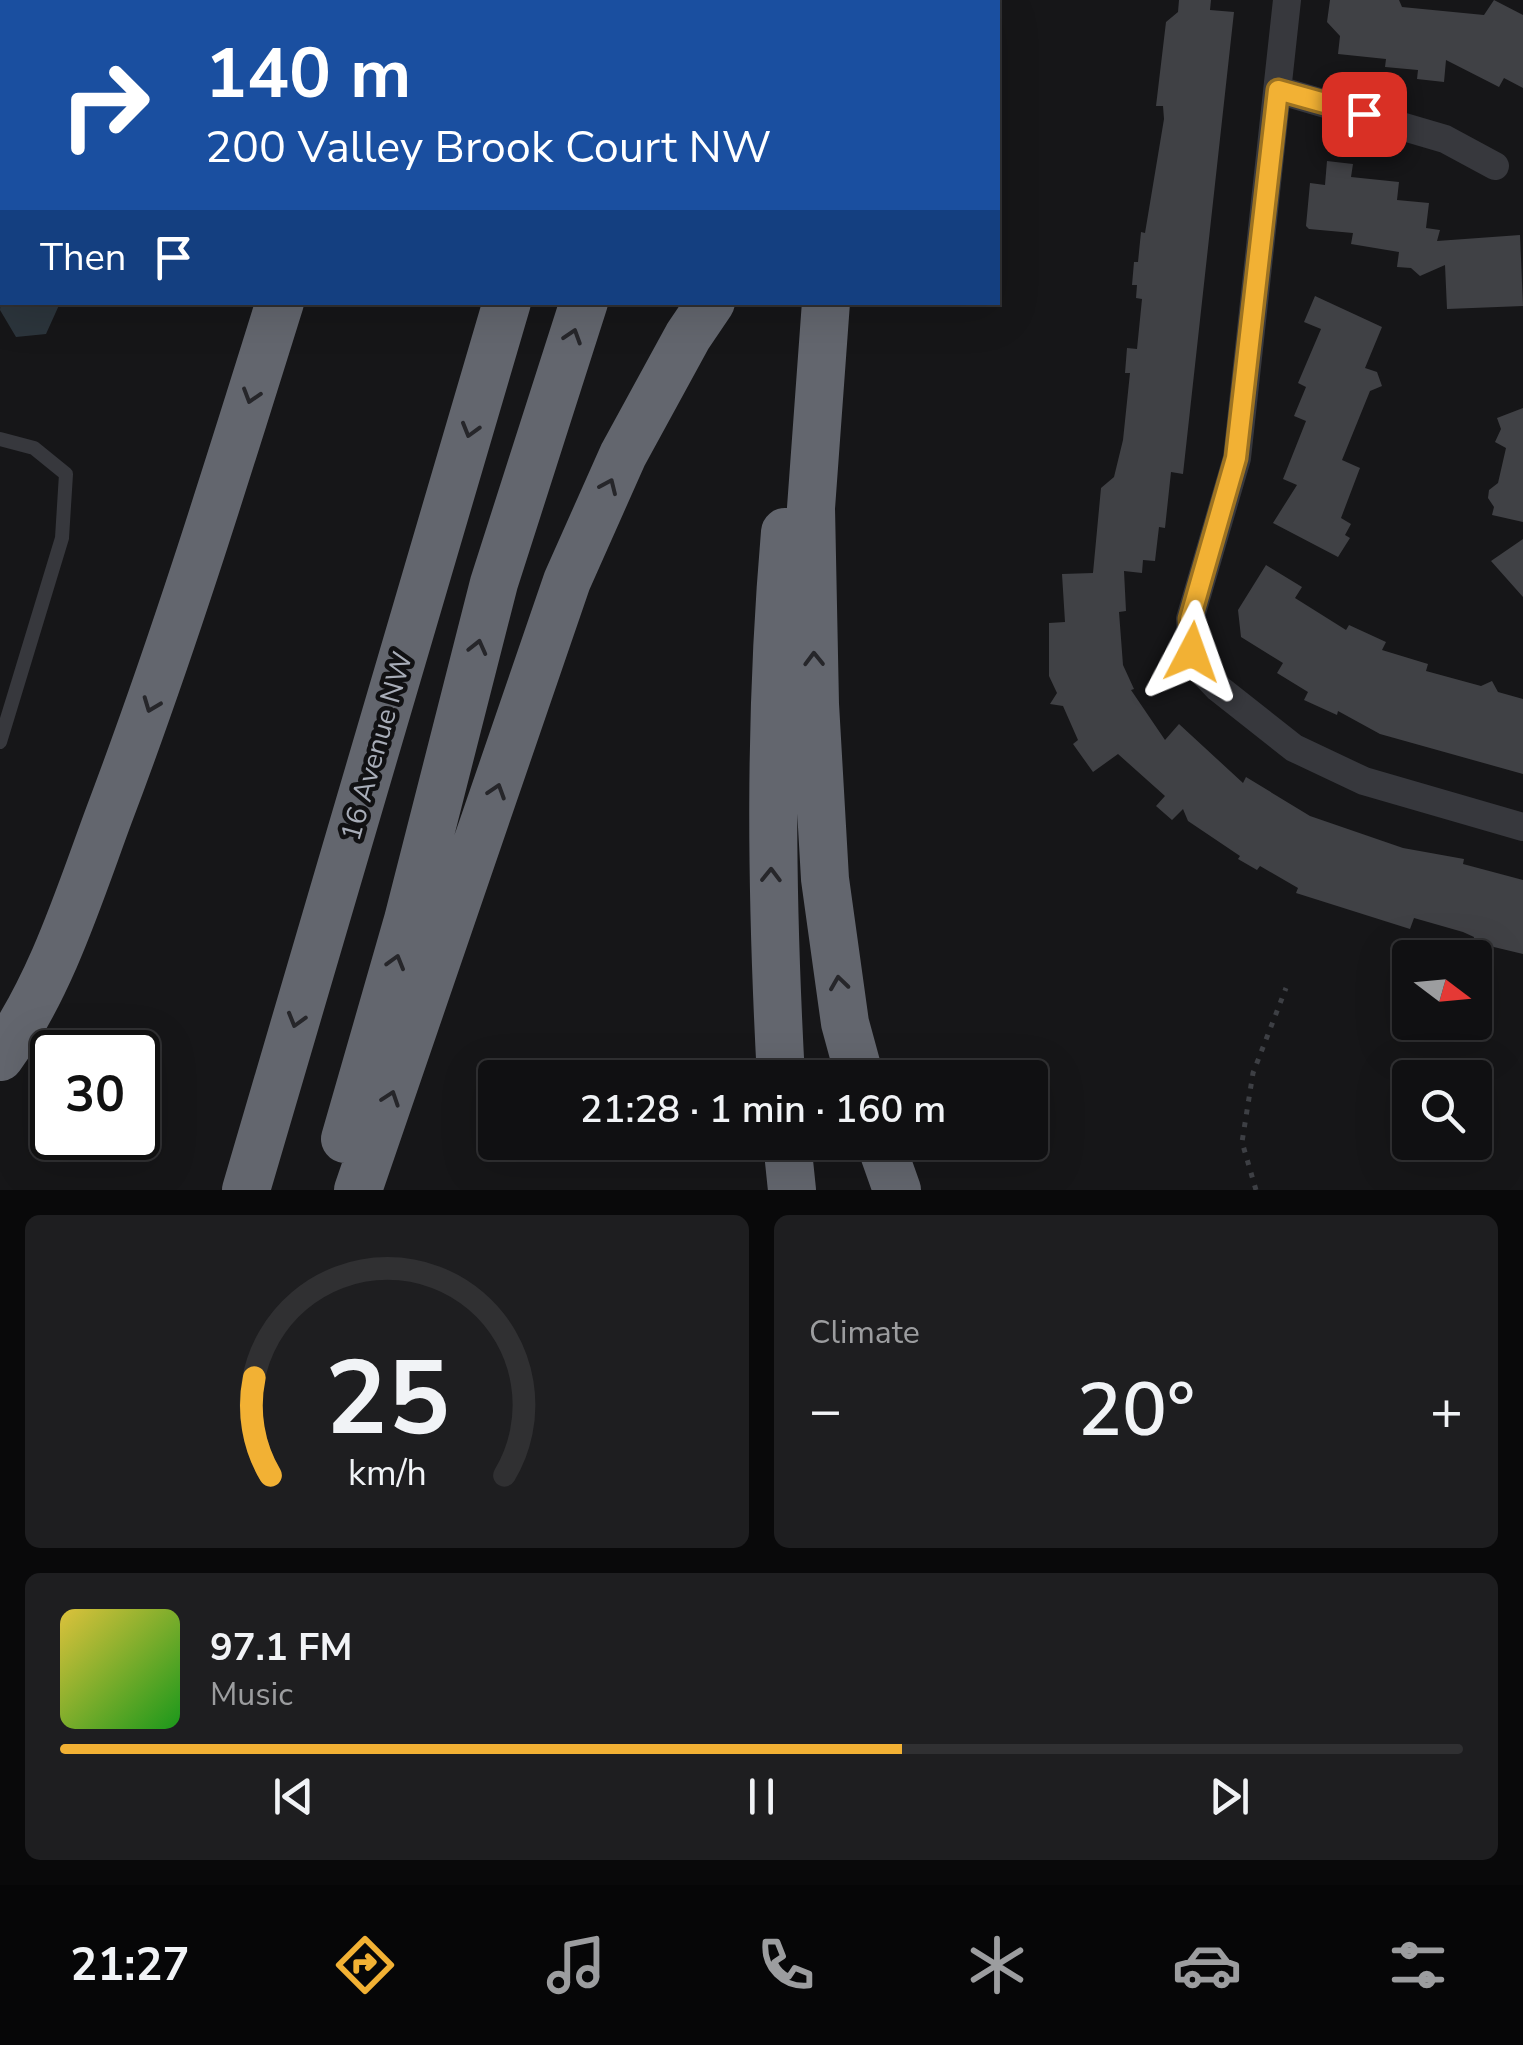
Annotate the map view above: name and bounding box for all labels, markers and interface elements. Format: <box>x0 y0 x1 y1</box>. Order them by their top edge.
text: 140 m <box>205 26 411 122</box>
icon: right <box>40 40 170 170</box>
pin <box>1322 72 1407 157</box>
icon: arrive <box>1337 87 1392 142</box>
text: 200 Valley Brook Court NW <box>205 117 771 178</box>
icon: arrive <box>146 230 201 285</box>
text: Then <box>40 232 126 283</box>
one-way arrow <box>561 329 581 346</box>
one-way arrow <box>242 386 263 403</box>
one-way arrow <box>461 420 482 437</box>
one-way arrow <box>597 478 617 496</box>
position arrow <box>1140 600 1244 704</box>
one-way arrow <box>466 639 487 656</box>
street label: 16 Avenue NW <box>332 647 422 845</box>
one-way arrow <box>803 650 825 666</box>
one-way arrow <box>142 695 163 712</box>
one-way arrow <box>485 783 505 800</box>
one-way arrow <box>760 867 782 882</box>
north arrow <box>1392 940 1492 1040</box>
map controls <box>1392 940 1492 1160</box>
one-way arrow <box>384 954 405 971</box>
one-way arrow <box>830 974 851 991</box>
one-way arrow <box>287 1011 308 1028</box>
speed limit sign: 30 <box>30 1030 160 1160</box>
button: search <box>1392 1060 1492 1160</box>
text: 21:28 · 1 min · 160 m <box>580 1084 946 1135</box>
one-way arrow <box>379 1091 400 1108</box>
text: Climate <box>809 1311 920 1354</box>
text: 25 <box>325 1328 449 1470</box>
text: 20° <box>1077 1359 1195 1461</box>
text: − <box>809 1373 842 1448</box>
text: + <box>1430 1373 1463 1448</box>
text: km/h <box>348 1449 426 1498</box>
text: 97.1 FM <box>210 1622 352 1673</box>
text: Music <box>210 1673 293 1716</box>
icon: previous <box>266 1769 321 1824</box>
icon: pause <box>734 1769 789 1824</box>
icon: next <box>1202 1769 1257 1824</box>
icon: directions <box>330 1930 400 2000</box>
icon: music <box>541 1930 611 2000</box>
icon: phone <box>751 1930 821 2000</box>
icon: climate <box>962 1930 1032 2000</box>
icon: car <box>1172 1930 1242 2000</box>
icon: filters <box>1383 1930 1453 2000</box>
text: 21:27 <box>70 1935 189 1996</box>

